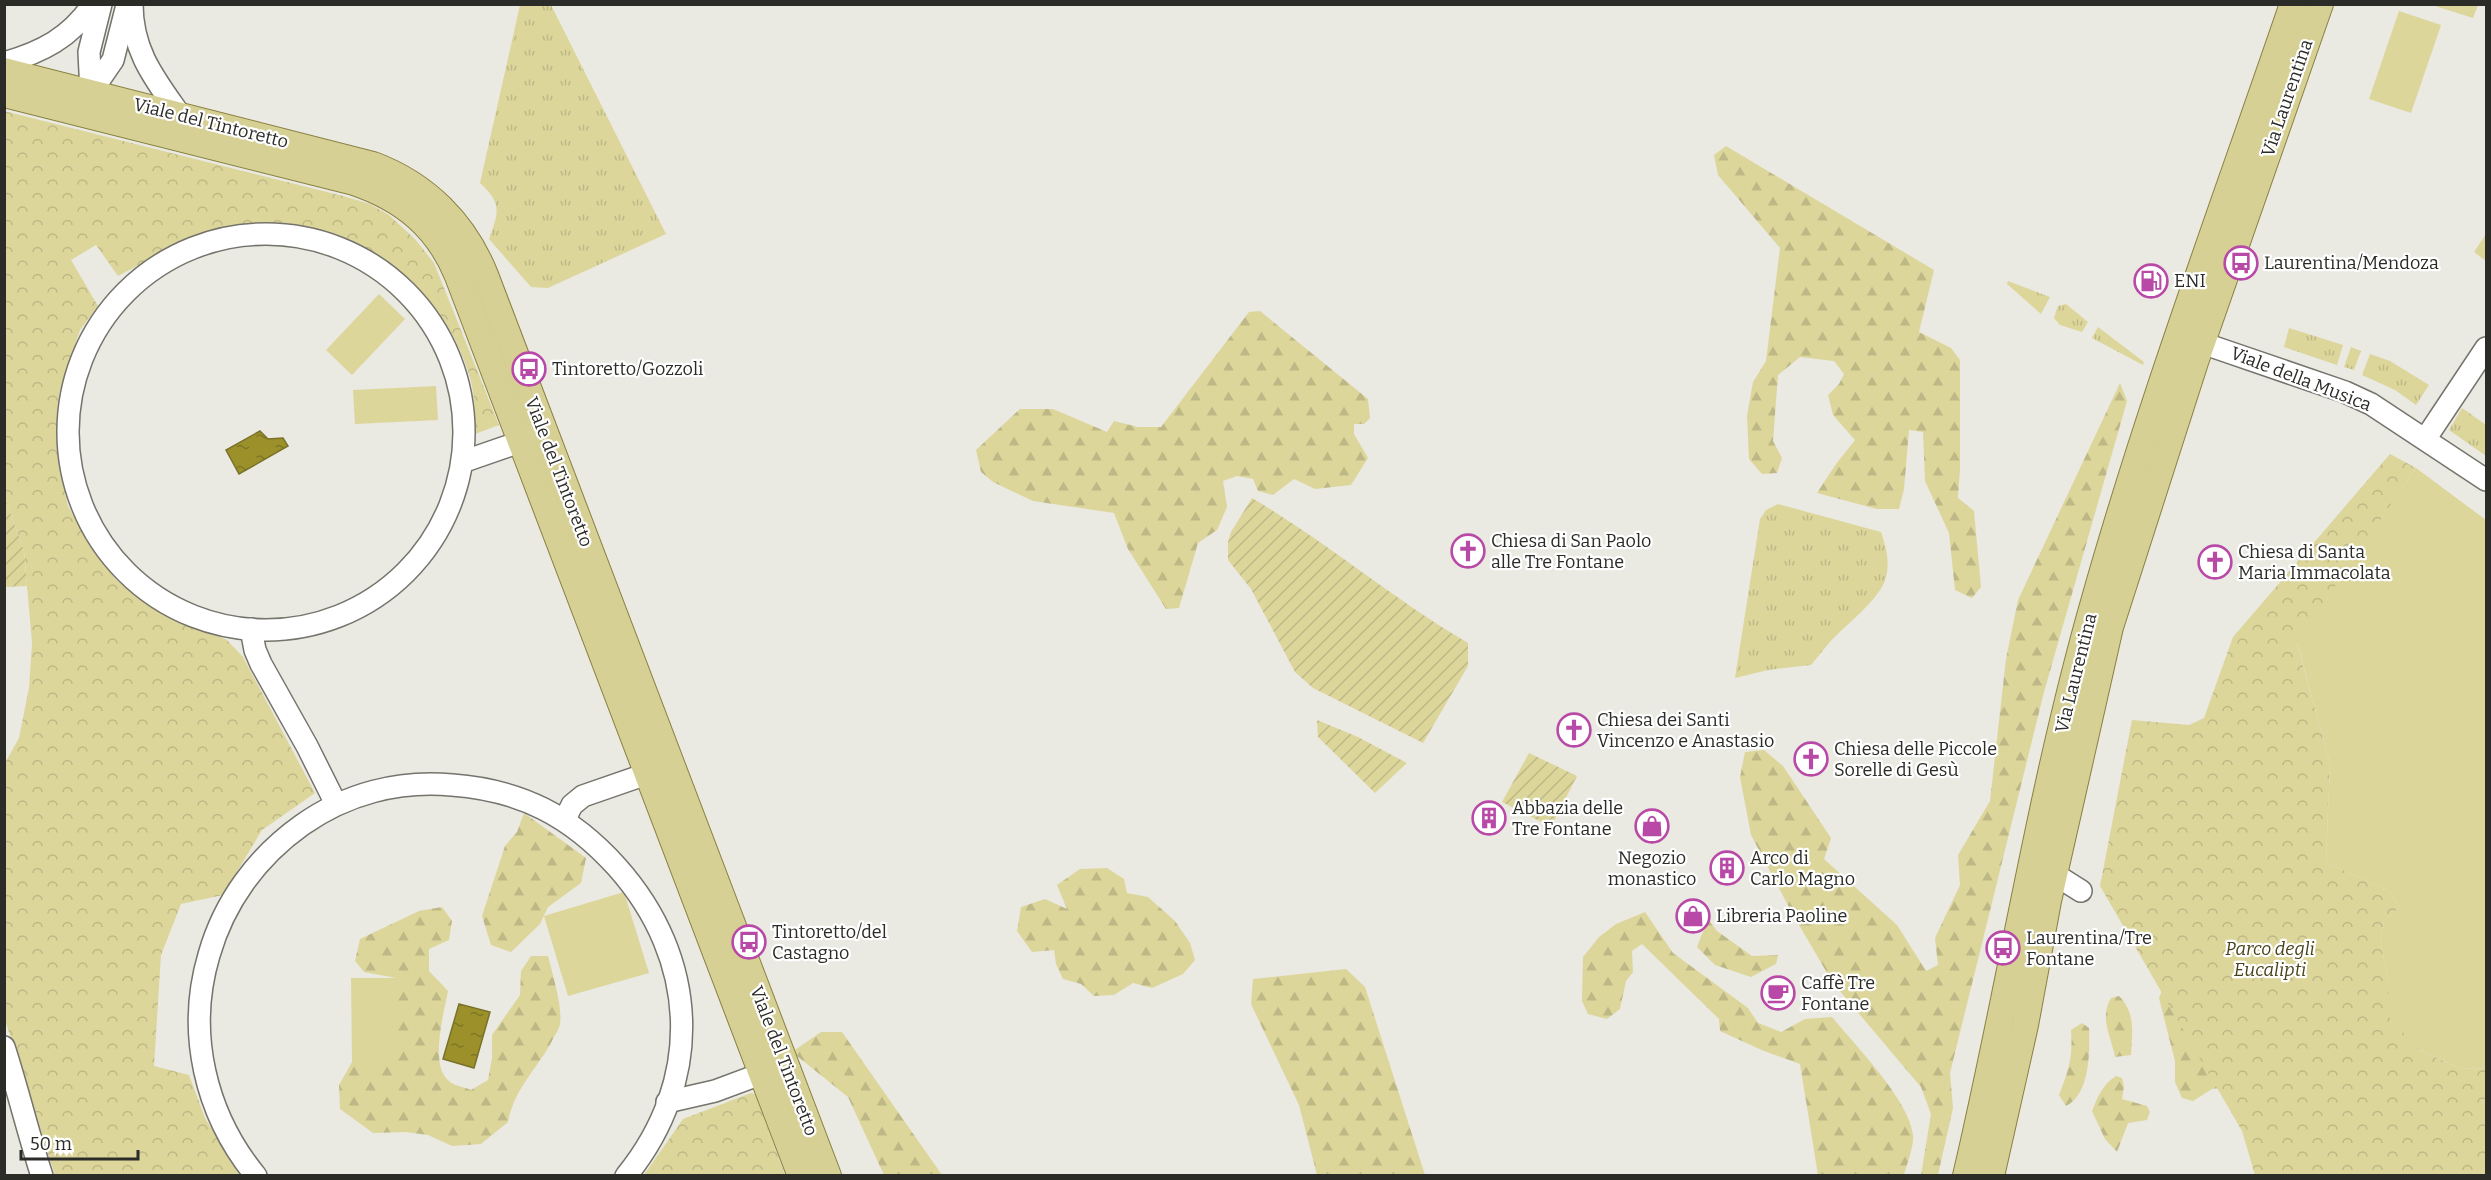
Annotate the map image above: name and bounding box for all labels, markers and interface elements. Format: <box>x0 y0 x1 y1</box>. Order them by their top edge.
street label: Via Laurentina <box>2257 36 2317 160</box>
street label: Viale del Tintoretto <box>131 93 291 153</box>
bus stop icon: Laurentina/Mendoza <box>2223 245 2259 281</box>
place label: Laurentina/Mendoza <box>2264 252 2439 274</box>
fuel station icon: ENI <box>2133 263 2169 299</box>
place label: ENI <box>2174 270 2206 292</box>
street label: Viale della Musica <box>2227 342 2375 416</box>
bus stop icon: Tintoretto/Gozzoli <box>511 351 547 387</box>
place label: Tintoretto/Gozzoli <box>552 358 703 380</box>
street label: Viale del Tintoretto <box>520 394 598 550</box>
place label: Chiesa di San Paolo alle Tre Fontane <box>1491 530 1651 573</box>
church icon: Chiesa di San Paolo alle Tre Fontane <box>1450 533 1486 569</box>
place label: Chiesa di Santa Maria Immacolata <box>2238 541 2391 584</box>
church icon: Chiesa di Santa Maria Immacolata <box>2197 544 2233 580</box>
street label: Via Laurentina <box>2050 611 2102 735</box>
place label: Chiesa dei Santi Vincenzo e Anastasio <box>1597 709 1774 752</box>
church icon: Chiesa dei Santi Vincenzo e Anastasio <box>1556 712 1592 748</box>
place label: Chiesa delle Piccole Sorelle di Gesù <box>1834 738 1997 781</box>
church icon: Chiesa delle Piccole Sorelle di Gesù <box>1793 741 1829 777</box>
place label: Abbazia delle Tre Fontane <box>1512 797 1623 840</box>
building icon: Abbazia delle Tre Fontane <box>1471 800 1507 836</box>
shop icon: Negozio monastico <box>1634 808 1670 844</box>
place label: Negozio monastico <box>1608 847 1696 890</box>
place label: Arco di Carlo Magno <box>1750 847 1855 890</box>
building icon: Arco di Carlo Magno <box>1709 850 1745 886</box>
shop icon: Libreria Paoline <box>1675 898 1711 934</box>
place label: Libreria Paoline <box>1716 905 1847 927</box>
place label: Tintoretto/del Castagno <box>772 921 887 964</box>
bus stop icon: Tintoretto/del Castagno <box>731 924 767 960</box>
place label: Laurentina/Tre Fontane <box>2026 927 2152 970</box>
bus stop icon: Laurentina/Tre Fontane <box>1985 930 2021 966</box>
park label: Parco degli Eucalipti <box>2225 938 2315 981</box>
place label: Caffè Tre Fontane <box>1801 972 1875 1015</box>
cafe icon: Caffè Tre Fontane <box>1760 975 1796 1011</box>
street label: Viale del Tintoretto <box>745 983 823 1139</box>
scale bar <box>21 1123 138 1161</box>
text: 50 m <box>30 1133 72 1155</box>

